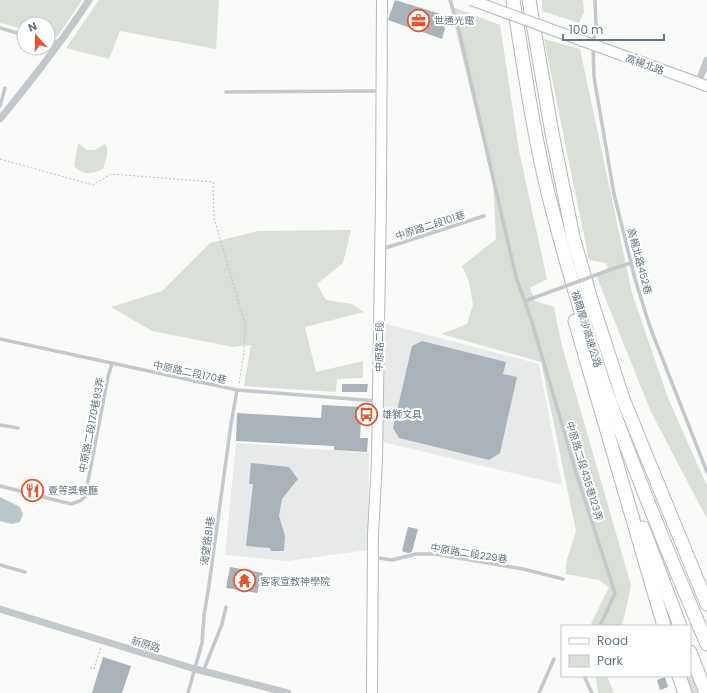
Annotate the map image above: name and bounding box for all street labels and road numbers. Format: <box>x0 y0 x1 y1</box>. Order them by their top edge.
street label: 高楊北路 <box>623 51 666 78</box>
street label: 中原路二段101巷 <box>393 207 467 244</box>
street label: 高楊北路452巷 <box>623 226 656 296</box>
street label: 福爾摩沙高速公路 <box>568 289 605 370</box>
street label: 中原路二段 <box>372 322 387 372</box>
street label: 中原路二段170巷 <box>152 357 228 388</box>
street label: 中原路二段170巷93弄 <box>75 376 108 474</box>
street label: 中原路二段435巷123弄 <box>562 420 607 523</box>
street label: 渴望路81巷 <box>197 516 218 567</box>
street label: 中原路二段229巷 <box>429 540 509 567</box>
street label: 新原路 <box>129 633 162 656</box>

